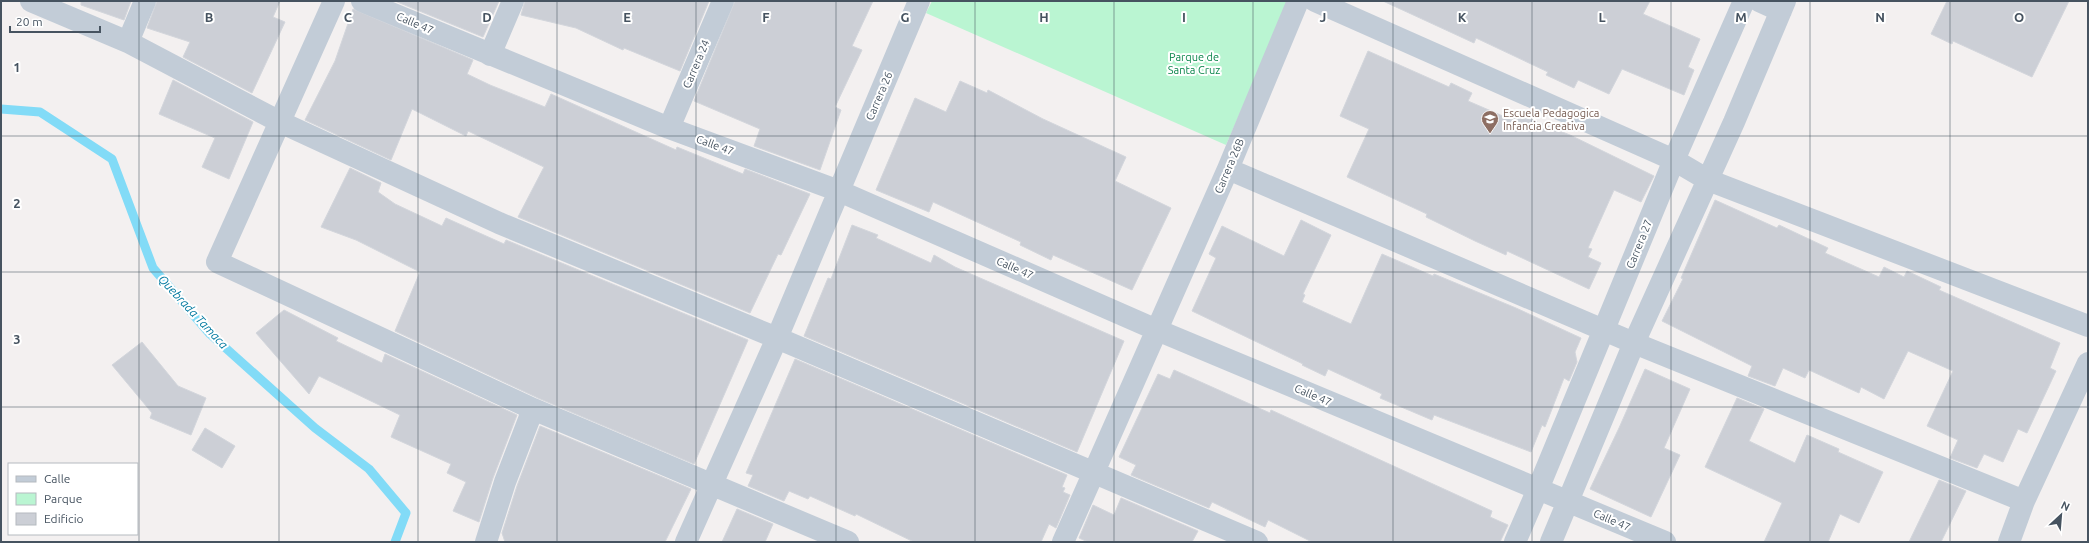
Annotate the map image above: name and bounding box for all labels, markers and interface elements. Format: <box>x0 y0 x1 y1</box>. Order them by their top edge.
scale bar <box>10 8 100 34</box>
text: B <box>205 10 214 24</box>
text: C <box>344 10 353 24</box>
street label: Calle 47 <box>395 10 435 36</box>
text: D <box>482 10 492 24</box>
text: E <box>623 10 631 24</box>
text: F <box>762 10 770 24</box>
text: G <box>901 10 910 24</box>
text: H <box>1039 10 1049 24</box>
text: I <box>1182 10 1186 24</box>
text: J <box>1320 10 1326 24</box>
text: K <box>1458 10 1467 24</box>
text: L <box>1598 10 1606 24</box>
text: M <box>1735 10 1747 24</box>
text: N <box>1875 10 1885 24</box>
text: O <box>2014 10 2024 24</box>
text: 20 m <box>16 15 43 28</box>
street label: Carrera 24 <box>680 38 712 90</box>
park label: Parque de Santa Cruz <box>1168 51 1220 76</box>
text: 1 <box>13 60 21 74</box>
street label: Carrera 26 <box>863 70 895 122</box>
place label: Escuela Pedagogica Infancia Creativa <box>1503 107 1600 132</box>
school or university icon: Escuela Pedagogica Infancia Creativa <box>1480 109 1500 134</box>
street label: Calle 47 <box>695 133 735 157</box>
street label: Carrera 26B <box>1212 137 1246 195</box>
text: 2 <box>13 196 21 210</box>
street label: Carrera 27 <box>1624 218 1654 270</box>
street label: Calle 47 <box>995 255 1035 281</box>
water label: Quebrada Tamaca <box>156 272 231 352</box>
text: 3 <box>13 332 21 346</box>
street label: Calle 47 <box>1293 382 1333 408</box>
legend <box>8 463 138 535</box>
text: Calle <box>44 472 70 485</box>
text: Parque <box>44 492 82 505</box>
north arrow <box>2041 495 2081 535</box>
text: N <box>2059 499 2072 513</box>
street label: Calle 47 <box>1592 507 1632 533</box>
text: Edificio <box>44 512 84 525</box>

